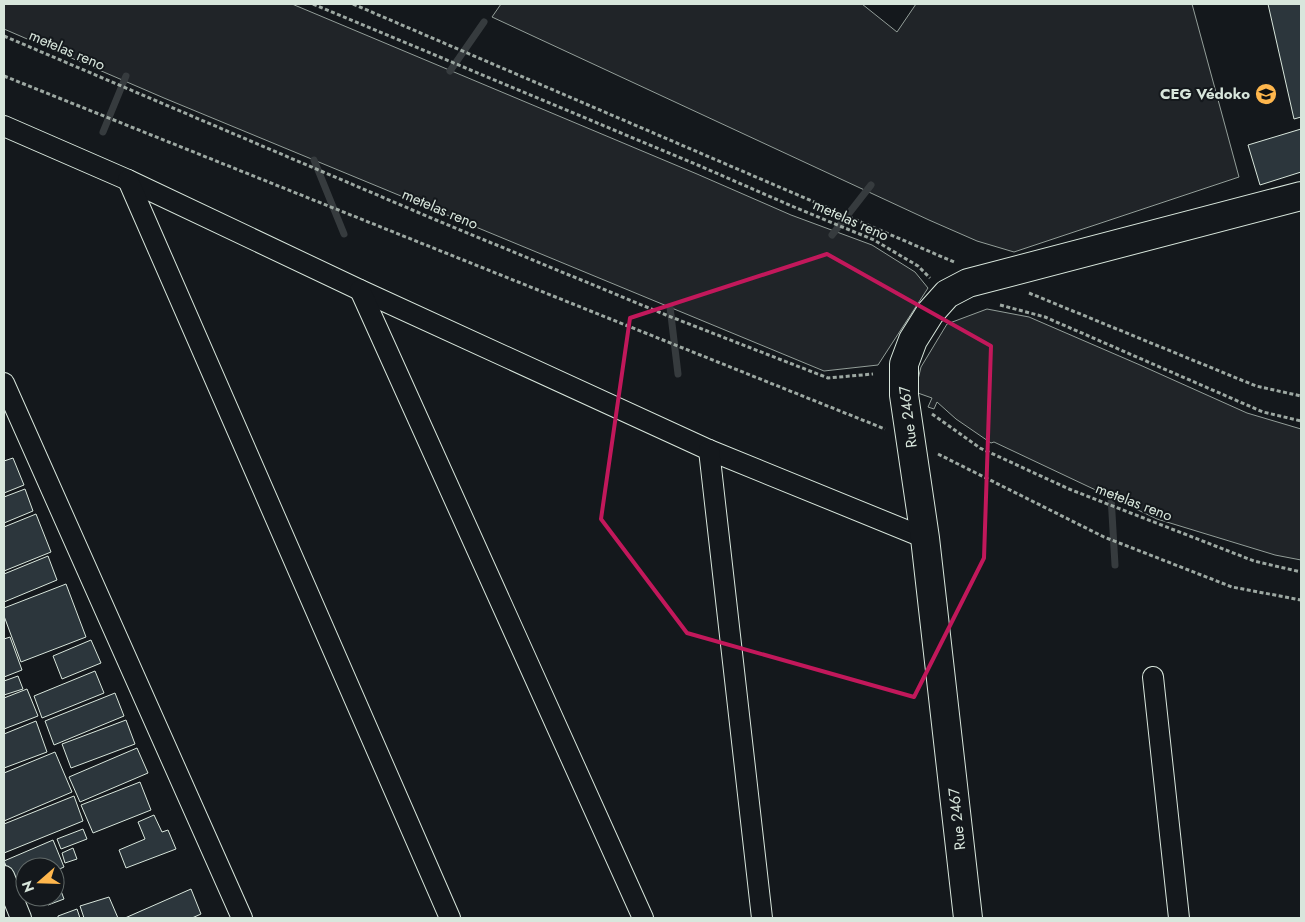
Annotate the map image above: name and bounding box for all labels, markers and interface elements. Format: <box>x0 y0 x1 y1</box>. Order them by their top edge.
street label: metelas reno <box>26 24 108 76</box>
school or university icon: CEG Védoko <box>1254 82 1278 106</box>
place label: CEG Védoko <box>1160 83 1250 105</box>
street label: metelas reno <box>399 183 481 235</box>
street label: metelas reno <box>810 194 892 246</box>
street label: Rue 2467 <box>893 385 923 449</box>
street label: metelas reno <box>1092 477 1176 527</box>
street label: Rue 2467 <box>943 787 971 851</box>
north arrow <box>15 857 65 907</box>
text: N <box>16 878 39 895</box>

